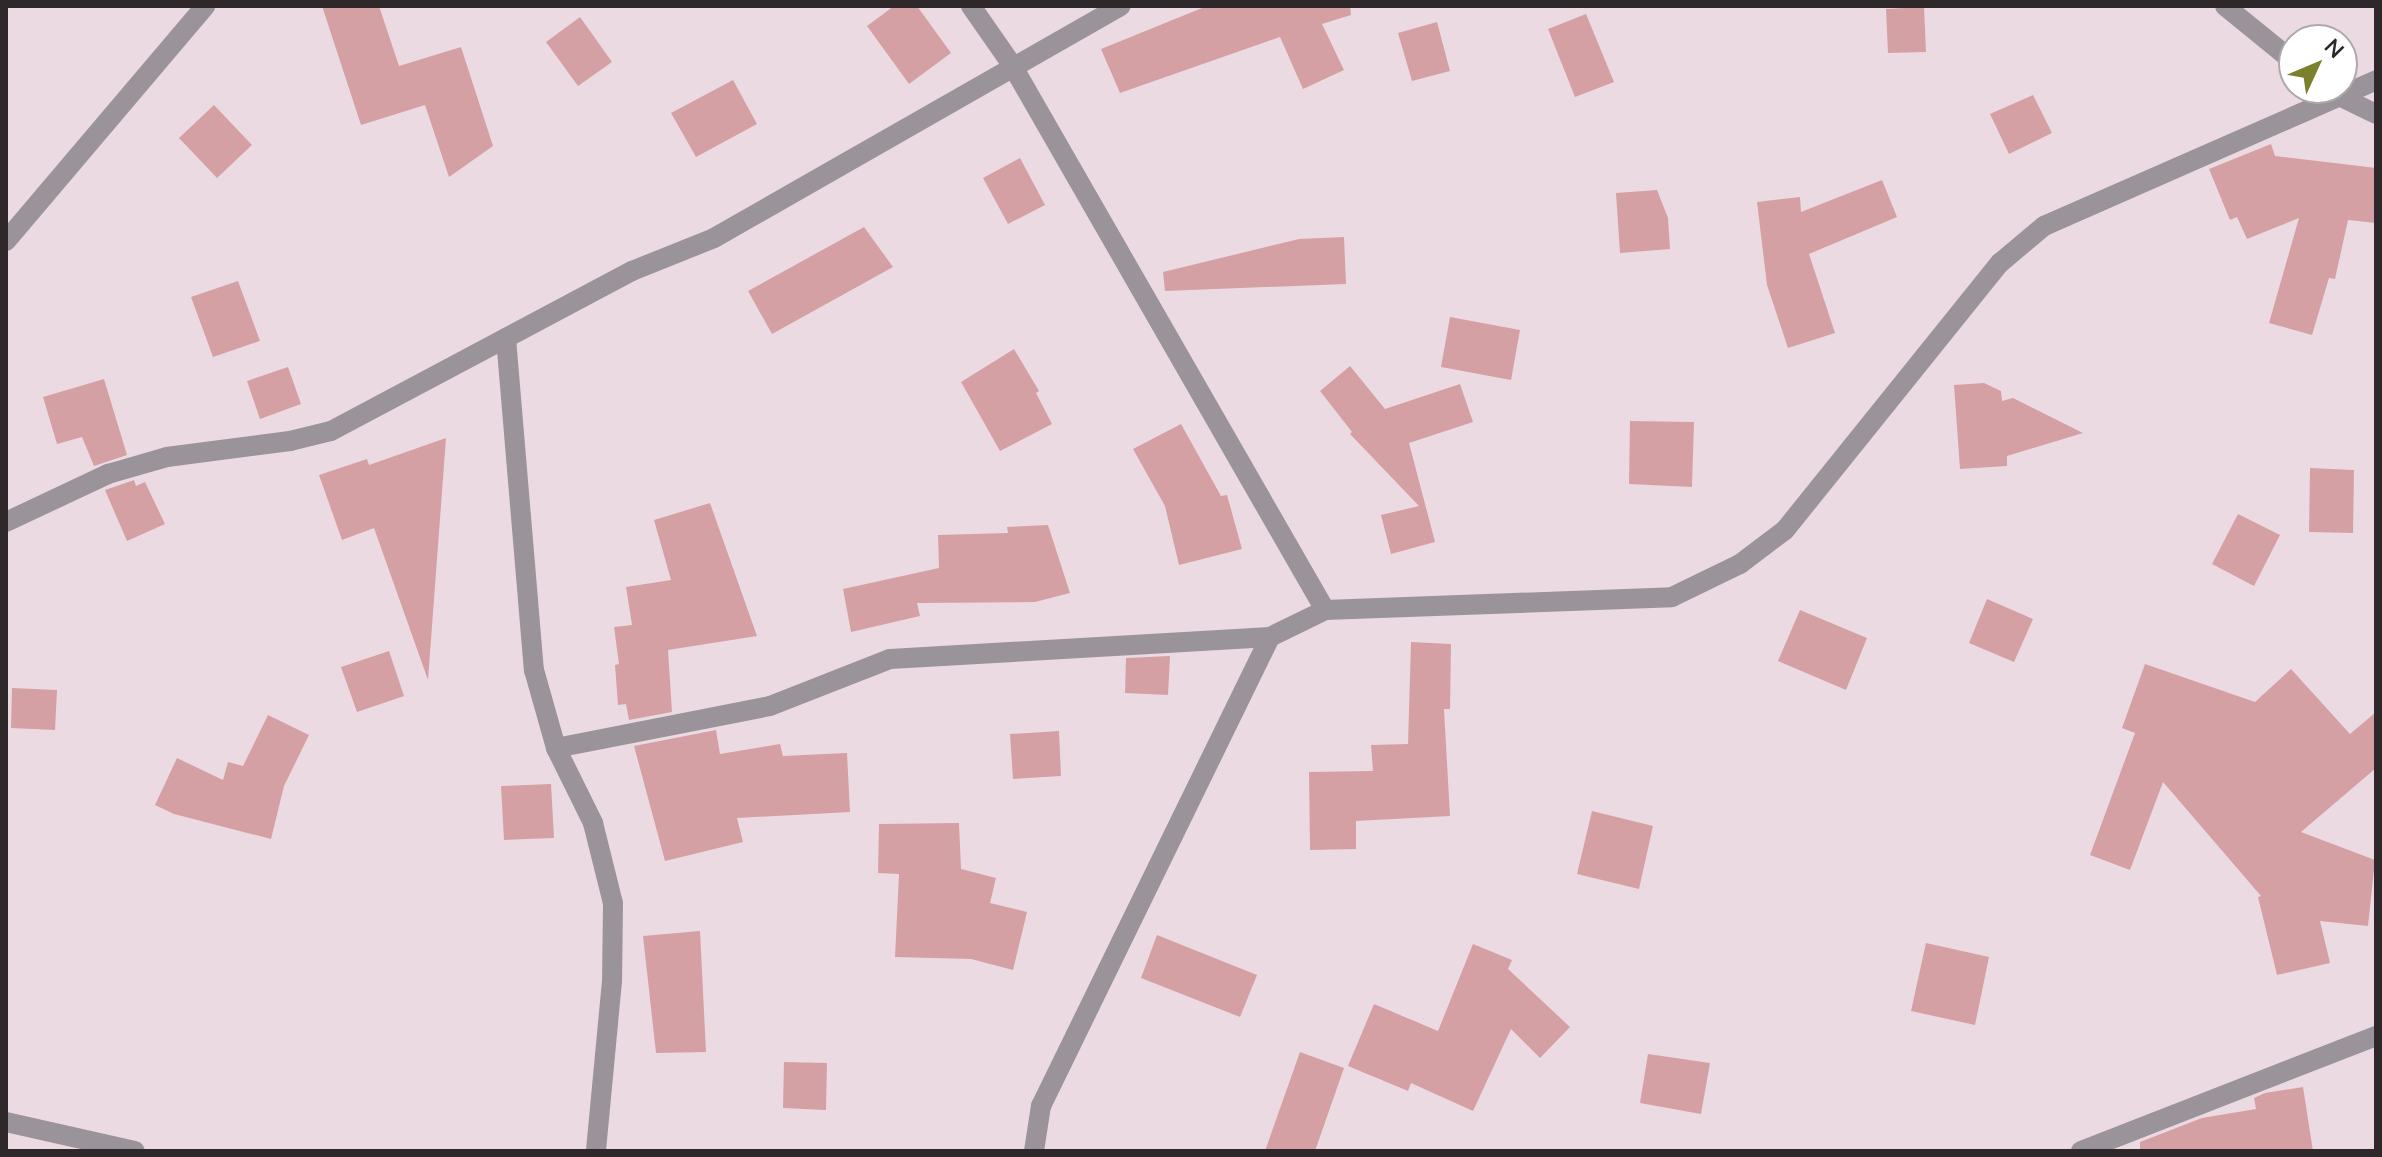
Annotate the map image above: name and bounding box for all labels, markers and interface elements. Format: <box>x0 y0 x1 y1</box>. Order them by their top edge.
north arrow <box>2278 24 2358 104</box>
text: N <box>2317 32 2350 65</box>

